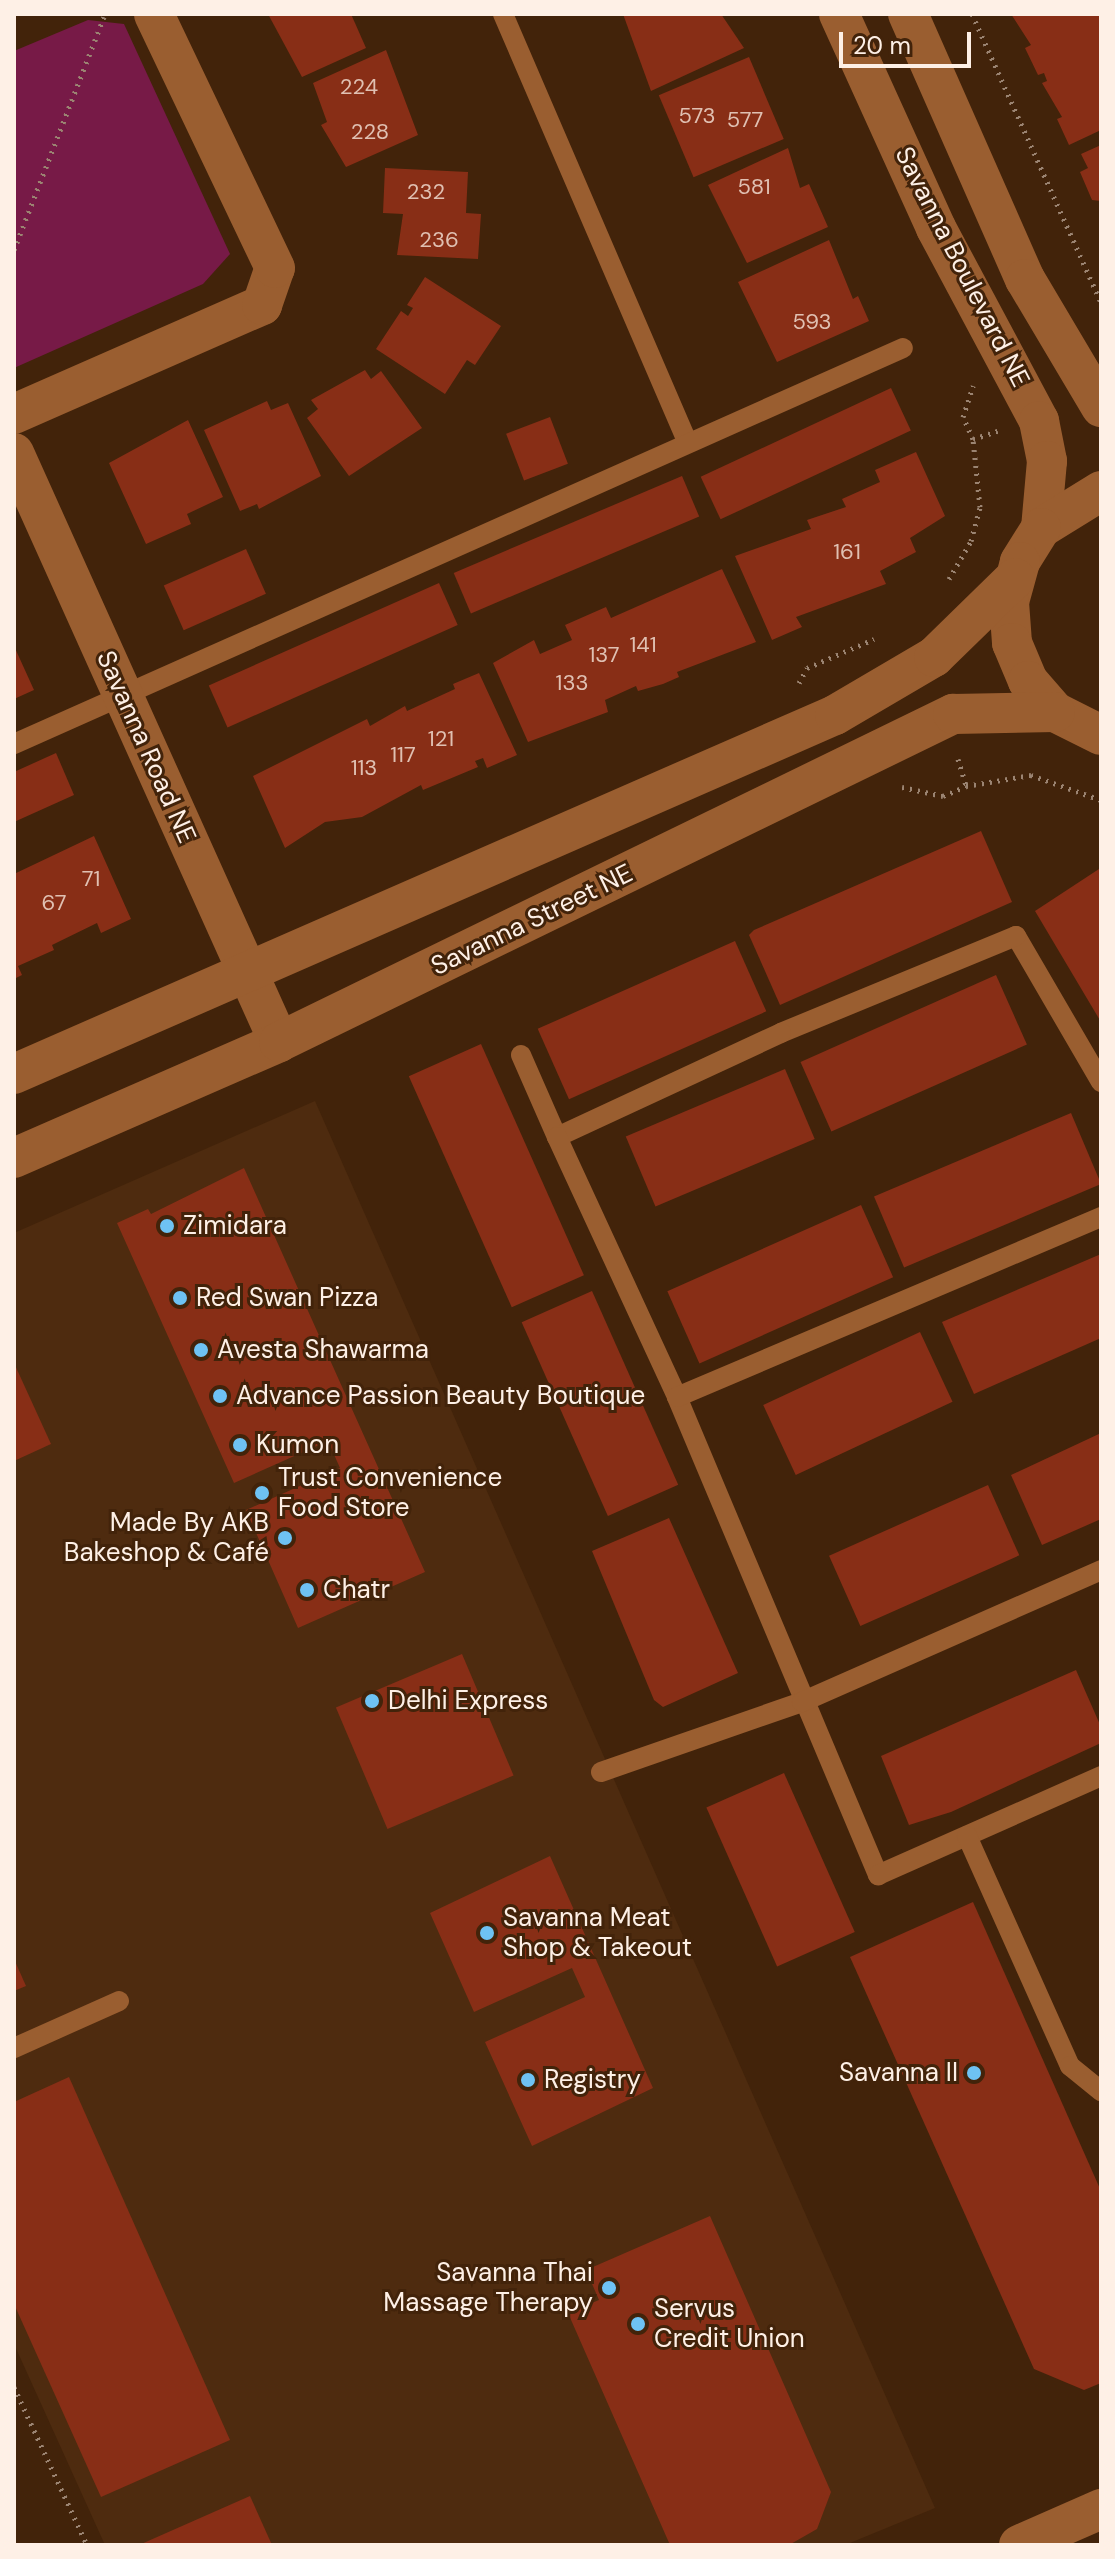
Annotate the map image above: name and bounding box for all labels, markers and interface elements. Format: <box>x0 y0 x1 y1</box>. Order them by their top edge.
scale bar <box>843 16 975 66</box>
text: 20 m <box>853 30 911 61</box>
house number: 224 <box>340 74 378 100</box>
house number: 573 <box>678 103 716 129</box>
house number: 577 <box>727 107 763 133</box>
house number: 228 <box>351 119 389 145</box>
street label: Savanna Boulevard NE <box>888 142 1036 392</box>
house number: 581 <box>737 174 771 200</box>
house number: 232 <box>407 179 445 205</box>
house number: 236 <box>419 227 459 253</box>
house number: 593 <box>792 309 832 335</box>
house number: 161 <box>833 539 861 565</box>
house number: 141 <box>629 632 657 658</box>
house number: 137 <box>588 642 620 668</box>
street label: Savanna Road NE <box>90 646 202 848</box>
house number: 133 <box>556 670 588 696</box>
house number: 121 <box>428 726 454 752</box>
house number: 117 <box>390 742 416 768</box>
house number: 113 <box>351 755 377 781</box>
street label: Savanna Street NE <box>426 858 638 982</box>
house number: 71 <box>82 866 100 892</box>
house number: 67 <box>42 890 66 916</box>
place label: Zimidara <box>183 1210 287 1242</box>
marker: Zimidara <box>158 1217 176 1235</box>
place label: Red Swan Pizza <box>196 1282 378 1314</box>
marker: Red Swan Pizza <box>171 1289 189 1307</box>
place label: Avesta Shawarma <box>217 1334 429 1366</box>
marker: Avesta Shawarma <box>192 1341 210 1359</box>
place label: Advance Passion Beauty Boutique <box>236 1380 645 1412</box>
marker: Advance Passion Beauty Boutique <box>211 1387 229 1405</box>
place label: Kumon <box>256 1429 339 1461</box>
marker: Kumon <box>231 1436 249 1454</box>
place label: Trust Convenience Food Store <box>278 1462 502 1524</box>
marker: Trust Convenience Food Store <box>253 1484 271 1502</box>
place label: Made By AKB Bakeshop & Café <box>64 1507 269 1568</box>
marker: Made By AKB Bakeshop & Café <box>276 1529 294 1547</box>
place label: Chatr <box>323 1574 390 1606</box>
marker: Chatr <box>298 1581 316 1599</box>
place label: Delhi Express <box>388 1685 548 1717</box>
marker: Delhi Express <box>363 1692 381 1710</box>
place label: Savanna Meat Shop & Takeout <box>503 1902 692 1964</box>
marker: Savanna Meat Shop & Takeout <box>478 1924 496 1942</box>
place label: Savanna II <box>839 2057 958 2089</box>
place label: Registry <box>544 2064 641 2096</box>
marker: Savanna II <box>965 2064 983 2082</box>
marker: Registry <box>519 2071 537 2089</box>
place label: Savanna Thai Massage Therapy <box>383 2257 593 2318</box>
marker: Savanna Thai Massage Therapy <box>600 2279 618 2297</box>
place label: Servus Credit Union <box>654 2293 805 2354</box>
marker: Servus Credit Union <box>629 2315 647 2333</box>

